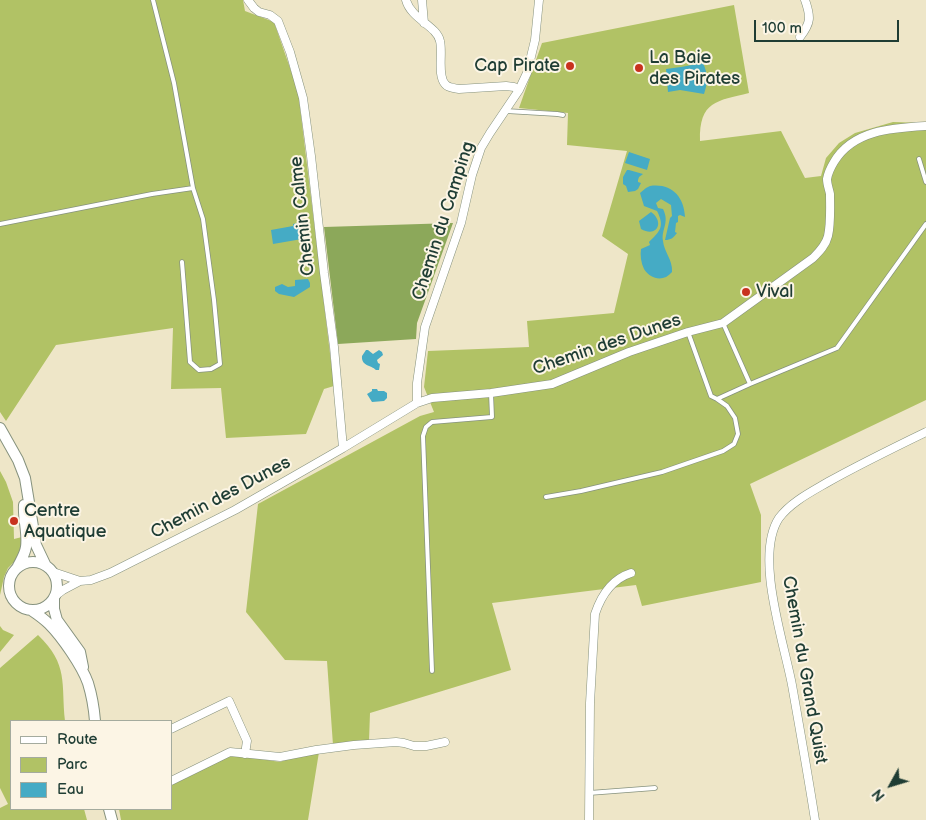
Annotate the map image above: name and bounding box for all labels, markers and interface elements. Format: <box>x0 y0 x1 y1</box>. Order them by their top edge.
scale bar <box>756 10 901 42</box>
text: 100 m <box>762 19 802 38</box>
place label: La Baie des Pirates <box>649 47 740 90</box>
place label: Cap Pirate <box>474 55 560 77</box>
marker: Cap Pirate <box>564 60 576 72</box>
marker: La Baie des Pirates <box>633 62 645 74</box>
street label: Chemin du Camping <box>408 139 480 303</box>
street label: Chemin Calme <box>286 155 320 277</box>
place label: Vival <box>756 281 793 303</box>
marker: Vival <box>740 286 752 298</box>
street label: Chemin des Dunes <box>530 310 684 380</box>
street label: Chemin des Dunes <box>147 452 295 544</box>
place label: Centre Aquatique <box>24 500 106 542</box>
marker: Centre Aquatique <box>8 515 20 527</box>
street label: Chemin du Grand Quist <box>777 574 831 766</box>
legend <box>10 720 172 810</box>
text: Route <box>57 730 97 749</box>
text: Parc <box>57 755 87 774</box>
north arrow <box>866 760 916 810</box>
text: Eau <box>57 780 84 799</box>
text: N <box>869 785 889 804</box>

